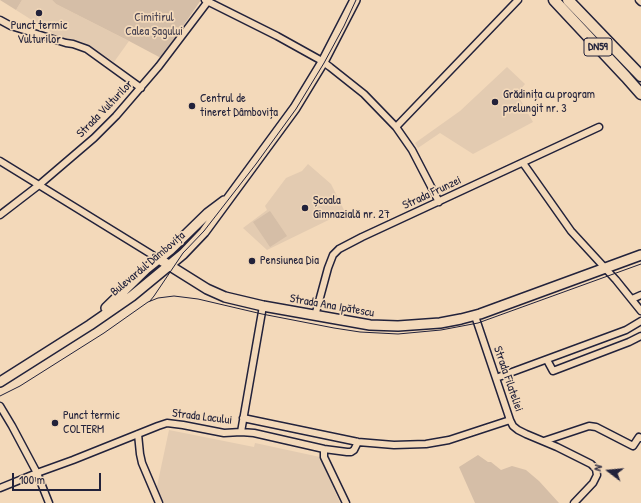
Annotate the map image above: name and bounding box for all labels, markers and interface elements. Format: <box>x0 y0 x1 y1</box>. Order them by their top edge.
marker: Punct termic Vulturilor <box>34 8 44 18</box>
park label: Cimitirul Calea Șagului <box>125 11 183 39</box>
place label: Punct termic Vulturilor <box>11 19 67 47</box>
road number: DN59 <box>584 38 612 56</box>
street label: Strada Vulturilor <box>74 77 136 141</box>
place label: Grădinița cu program prelungit nr. 3 <box>503 88 595 116</box>
place label: Centrul de tineret Dâmbovița <box>200 92 278 120</box>
marker: Grădinița cu program prelungit nr. 3 <box>490 97 500 107</box>
marker: Centrul de tineret Dâmbovița <box>187 101 197 111</box>
street label: Strada Frunzei <box>400 173 464 213</box>
place label: Școala Gimnazială nr. 27 <box>313 194 390 222</box>
marker: Școala Gimnazială nr. 27 <box>300 203 310 213</box>
street label: Bulevardul Dâmbovița <box>108 229 188 299</box>
place label: Pensiunea Dia <box>260 254 319 268</box>
marker: Pensiunea Dia <box>247 256 257 266</box>
street label: Strada Ana Ipătescu <box>289 291 375 321</box>
street label: Strada Filateliei <box>490 344 526 414</box>
street label: Strada Lacului <box>171 406 233 428</box>
place label: Punct termic COLTERM <box>63 409 120 437</box>
marker: Punct termic COLTERM <box>50 418 60 428</box>
north arrow <box>589 451 629 491</box>
text: N <box>590 463 605 472</box>
scale bar <box>14 465 103 491</box>
text: 100 m <box>19 471 45 488</box>

